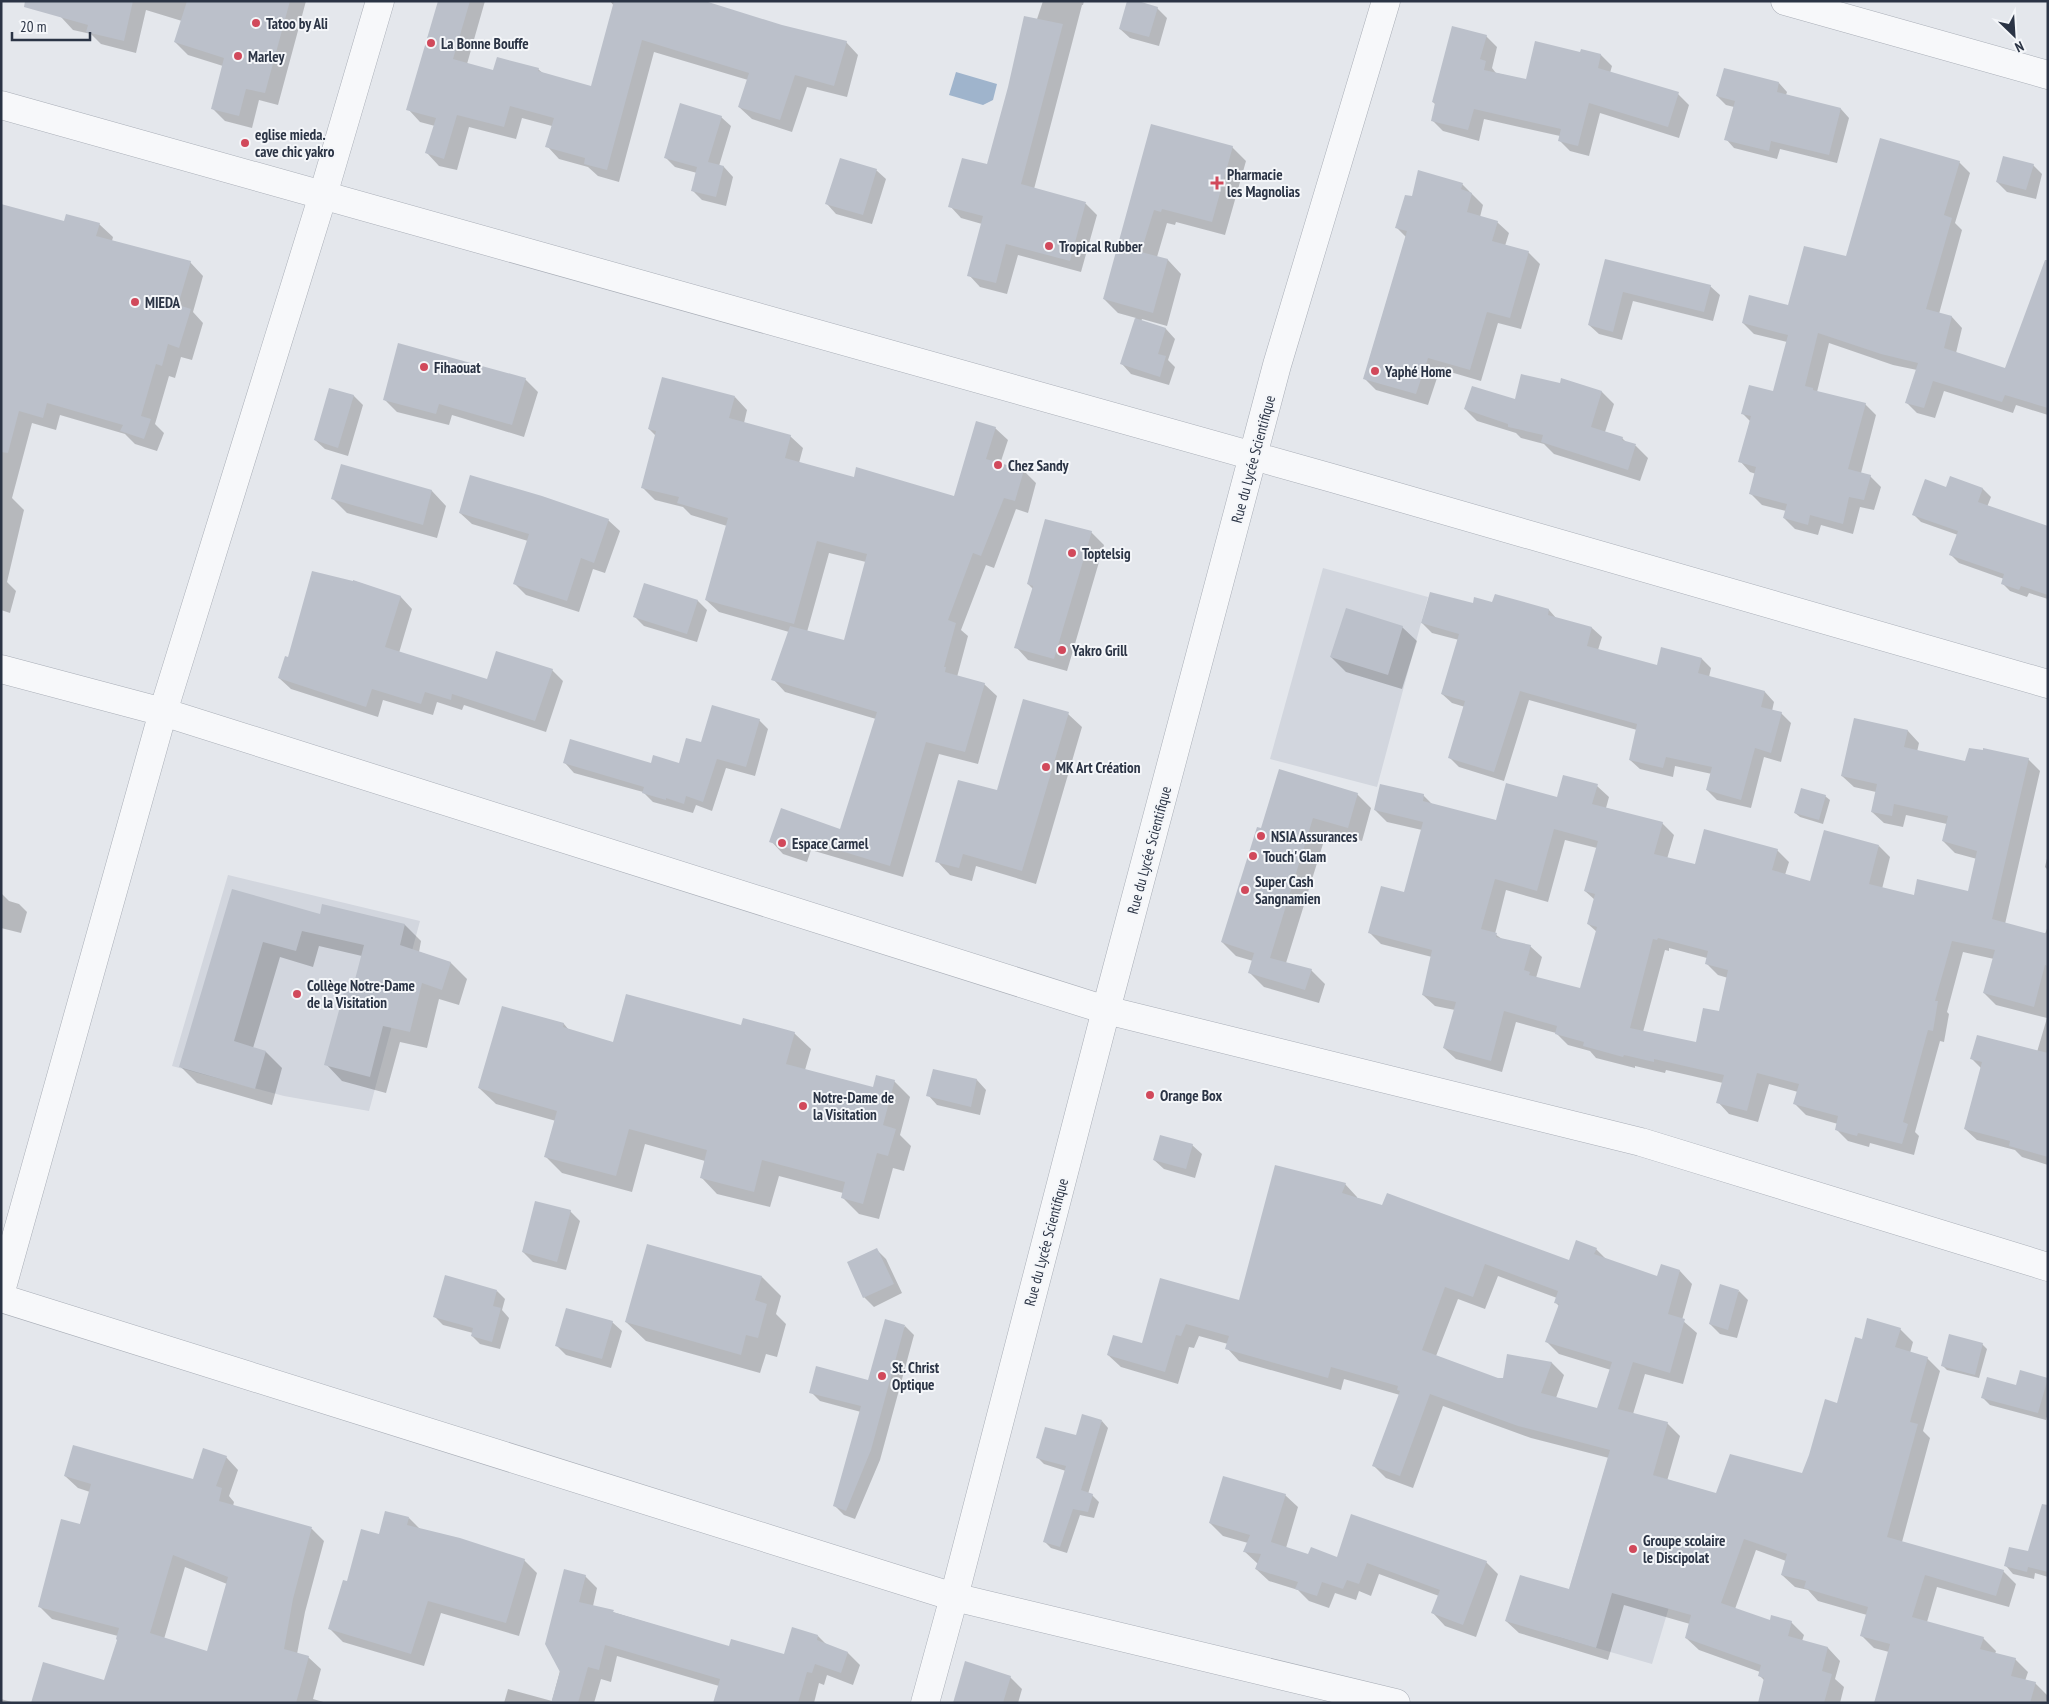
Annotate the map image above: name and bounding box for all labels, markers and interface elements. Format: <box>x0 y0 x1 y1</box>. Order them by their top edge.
scale bar <box>12 10 90 42</box>
north arrow <box>1989 10 2039 60</box>
place label: Tatoo by Ali <box>266 14 328 33</box>
text: 20 m <box>20 17 46 36</box>
marker: Tatoo by Ali <box>250 17 262 29</box>
place label: La Bonne Bouffe <box>441 34 529 53</box>
marker: La Bonne Bouffe <box>425 37 437 49</box>
text: N <box>2012 37 2027 57</box>
place label: Marley <box>248 47 285 66</box>
marker: Marley <box>232 50 244 62</box>
place label: eglise mieda. cave chic yakro <box>255 125 335 161</box>
marker: eglise mieda. cave chic yakro <box>239 137 251 149</box>
place label: Pharmacie les Magnolias <box>1227 165 1300 201</box>
marker: Pharmacie les Magnolias <box>1211 177 1223 189</box>
place label: Tropical Rubber <box>1059 237 1143 256</box>
marker: Tropical Rubber <box>1043 240 1055 252</box>
place label: MIEDA <box>145 293 181 312</box>
marker: MIEDA <box>129 296 141 308</box>
place label: Fihaouat <box>434 358 481 377</box>
marker: Fihaouat <box>418 361 430 373</box>
place label: Yaphé Home <box>1384 362 1452 381</box>
marker: Yaphé Home <box>1369 365 1381 377</box>
street label: Rue du Lycée Scientifique <box>1227 393 1279 525</box>
place label: Chez Sandy <box>1008 456 1070 475</box>
marker: Chez Sandy <box>992 459 1004 471</box>
place label: Toptelsig <box>1082 544 1131 563</box>
marker: Toptelsig <box>1066 547 1078 559</box>
place label: Yakro Grill <box>1071 641 1128 660</box>
marker: Yakro Grill <box>1056 644 1068 656</box>
place label: MK Art Création <box>1056 758 1141 777</box>
marker: MK Art Création <box>1040 761 1052 773</box>
street label: Rue du Lycée Scientifique <box>1123 784 1175 916</box>
place label: NSIA Assurances <box>1271 827 1358 846</box>
marker: NSIA Assurances <box>1255 830 1267 842</box>
place label: Espace Carmel <box>792 834 869 853</box>
marker: Espace Carmel <box>776 837 788 849</box>
place label: Touch' Glam <box>1263 847 1326 866</box>
marker: Touch' Glam <box>1247 850 1259 862</box>
place label: Super Cash Sangnamien <box>1255 872 1321 908</box>
marker: Super Cash Sangnamien <box>1239 884 1251 896</box>
place label: Collège Notre-Dame de la Visitation <box>307 976 415 1012</box>
marker: Collège Notre-Dame de la Visitation <box>291 988 303 1000</box>
place label: Orange Box <box>1160 1086 1222 1105</box>
place label: Notre-Dame de la Visitation <box>813 1088 894 1124</box>
marker: Orange Box <box>1144 1089 1156 1101</box>
marker: Notre-Dame de la Visitation <box>797 1100 809 1112</box>
street label: Rue du Lycée Scientifique <box>1020 1176 1072 1308</box>
place label: St. Christ Optique <box>892 1358 940 1394</box>
marker: St. Christ Optique <box>876 1370 888 1382</box>
place label: Groupe scolaire le Discipolat <box>1643 1531 1726 1567</box>
marker: Groupe scolaire le Discipolat <box>1627 1543 1639 1555</box>

